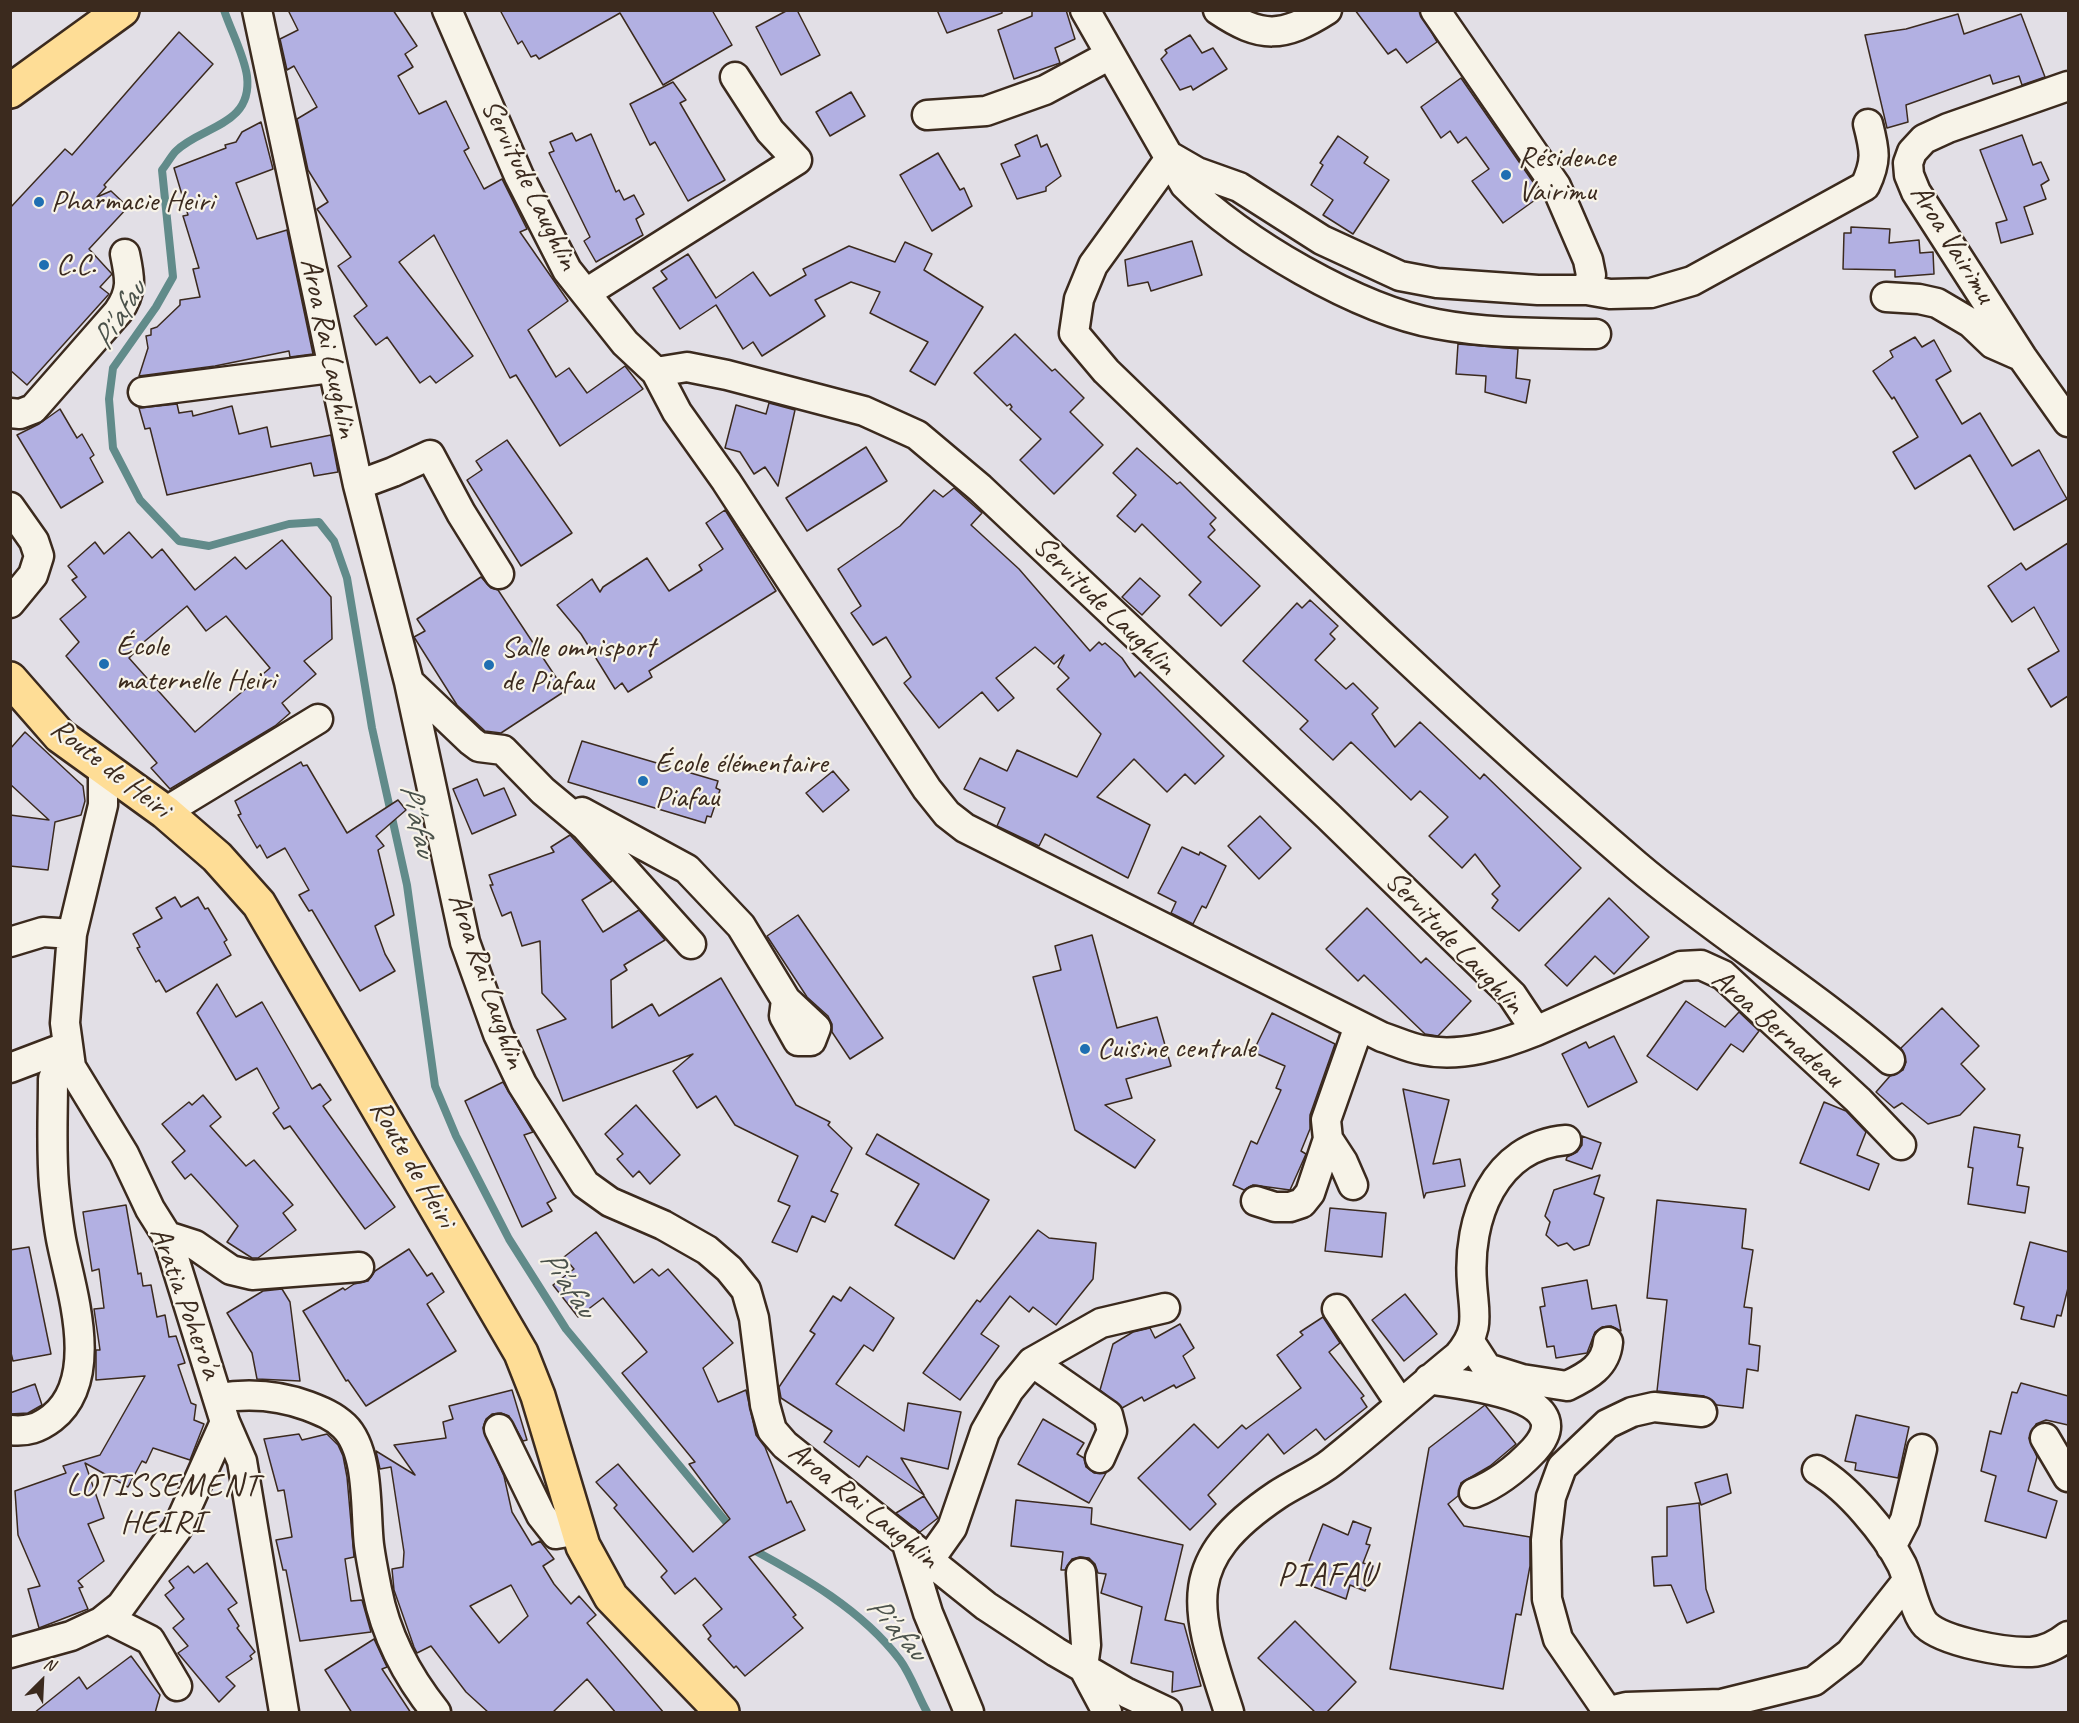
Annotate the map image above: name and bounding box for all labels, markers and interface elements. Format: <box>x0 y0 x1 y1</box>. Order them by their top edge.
street label: Servitude Laughlin <box>472 94 586 276</box>
place label: Résidence Vairimu <box>1518 140 1615 210</box>
marker: Résidence Vairimu <box>1499 168 1513 182</box>
street label: Aroa Vairimu <box>1901 178 2003 310</box>
place label: Pharmacie Heiri <box>51 184 214 220</box>
marker: Pharmacie Heiri <box>32 195 46 209</box>
place label: C.C. <box>56 247 96 283</box>
street label: Aroa Rai Laughlin <box>291 255 365 441</box>
marker: C.C. <box>37 258 51 272</box>
water label: Pi'afau <box>84 275 156 357</box>
street label: Servitude Laughlin <box>1025 529 1183 683</box>
place label: École maternelle Heiri <box>116 629 275 700</box>
place label: Salle omnisport de Piafau <box>501 630 655 700</box>
marker: École maternelle Heiri <box>97 657 111 671</box>
marker: Salle omnisport de Piafau <box>482 658 496 672</box>
street label: Route de Heiri <box>43 711 177 827</box>
place label: École élémentaire Piafau <box>655 746 827 816</box>
marker: École élémentaire Piafau <box>636 774 650 788</box>
water label: Pi'afau <box>390 780 444 860</box>
street label: Servitude Laughlin <box>1377 864 1531 1022</box>
street label: Aroa Rai Laughlin <box>439 889 533 1073</box>
street label: Aroa Bernadeau <box>1704 962 1850 1096</box>
place label: Cuisine centrale <box>1097 1031 1255 1067</box>
marker: Cuisine centrale <box>1078 1042 1092 1056</box>
street label: Route de Heiri <box>361 1094 463 1234</box>
street label: Aratia Pohero'a <box>141 1222 229 1384</box>
water label: Pi'afau <box>531 1243 603 1325</box>
street label: Aroa Rai Laughlin <box>781 1435 945 1577</box>
district label: LOTISSEMENT HEIRI <box>67 1468 259 1543</box>
district label: PIAFAU <box>1277 1556 1377 1596</box>
water label: Pi'afau <box>858 1589 934 1669</box>
north arrow <box>12 1651 72 1711</box>
text: N <box>41 1653 58 1676</box>

